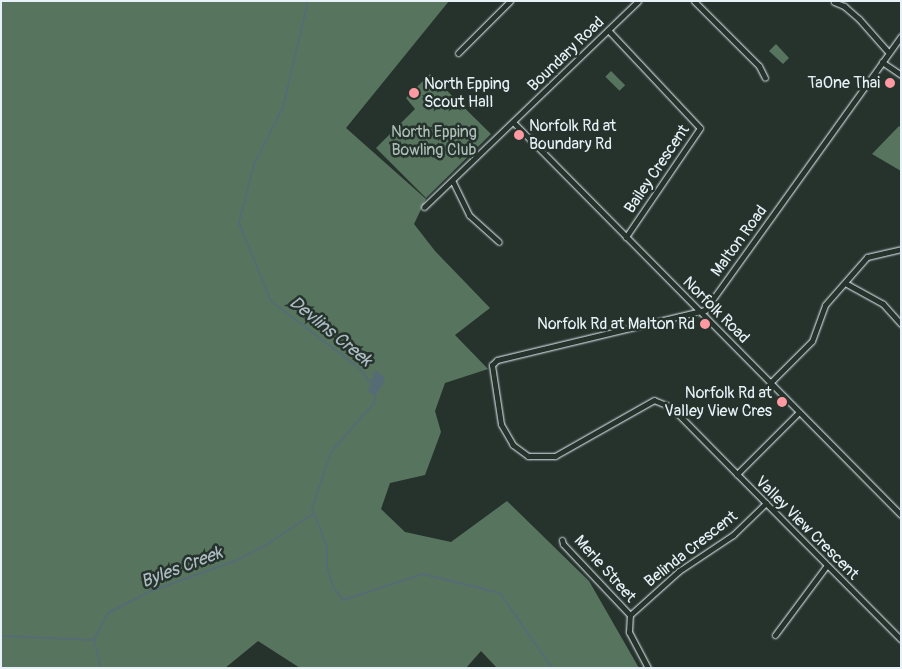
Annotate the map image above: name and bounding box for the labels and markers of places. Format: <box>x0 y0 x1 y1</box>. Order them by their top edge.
place label: TaOne Thai <box>807 73 880 93</box>
place label: North Epping Scout Hall <box>424 74 510 112</box>
marker: TaOne Thai <box>884 77 896 89</box>
marker: North Epping Scout Hall <box>408 87 420 99</box>
place label: Norfolk Rd at Boundary Rd <box>529 116 616 154</box>
marker: Norfolk Rd at Boundary Rd <box>513 129 525 141</box>
place label: Norfolk Rd at Malton Rd <box>537 314 695 334</box>
marker: Norfolk Rd at Malton Rd <box>699 318 711 330</box>
place label: Norfolk Rd at Valley View Cres <box>664 383 772 421</box>
marker: Norfolk Rd at Valley View Cres <box>776 396 788 408</box>

